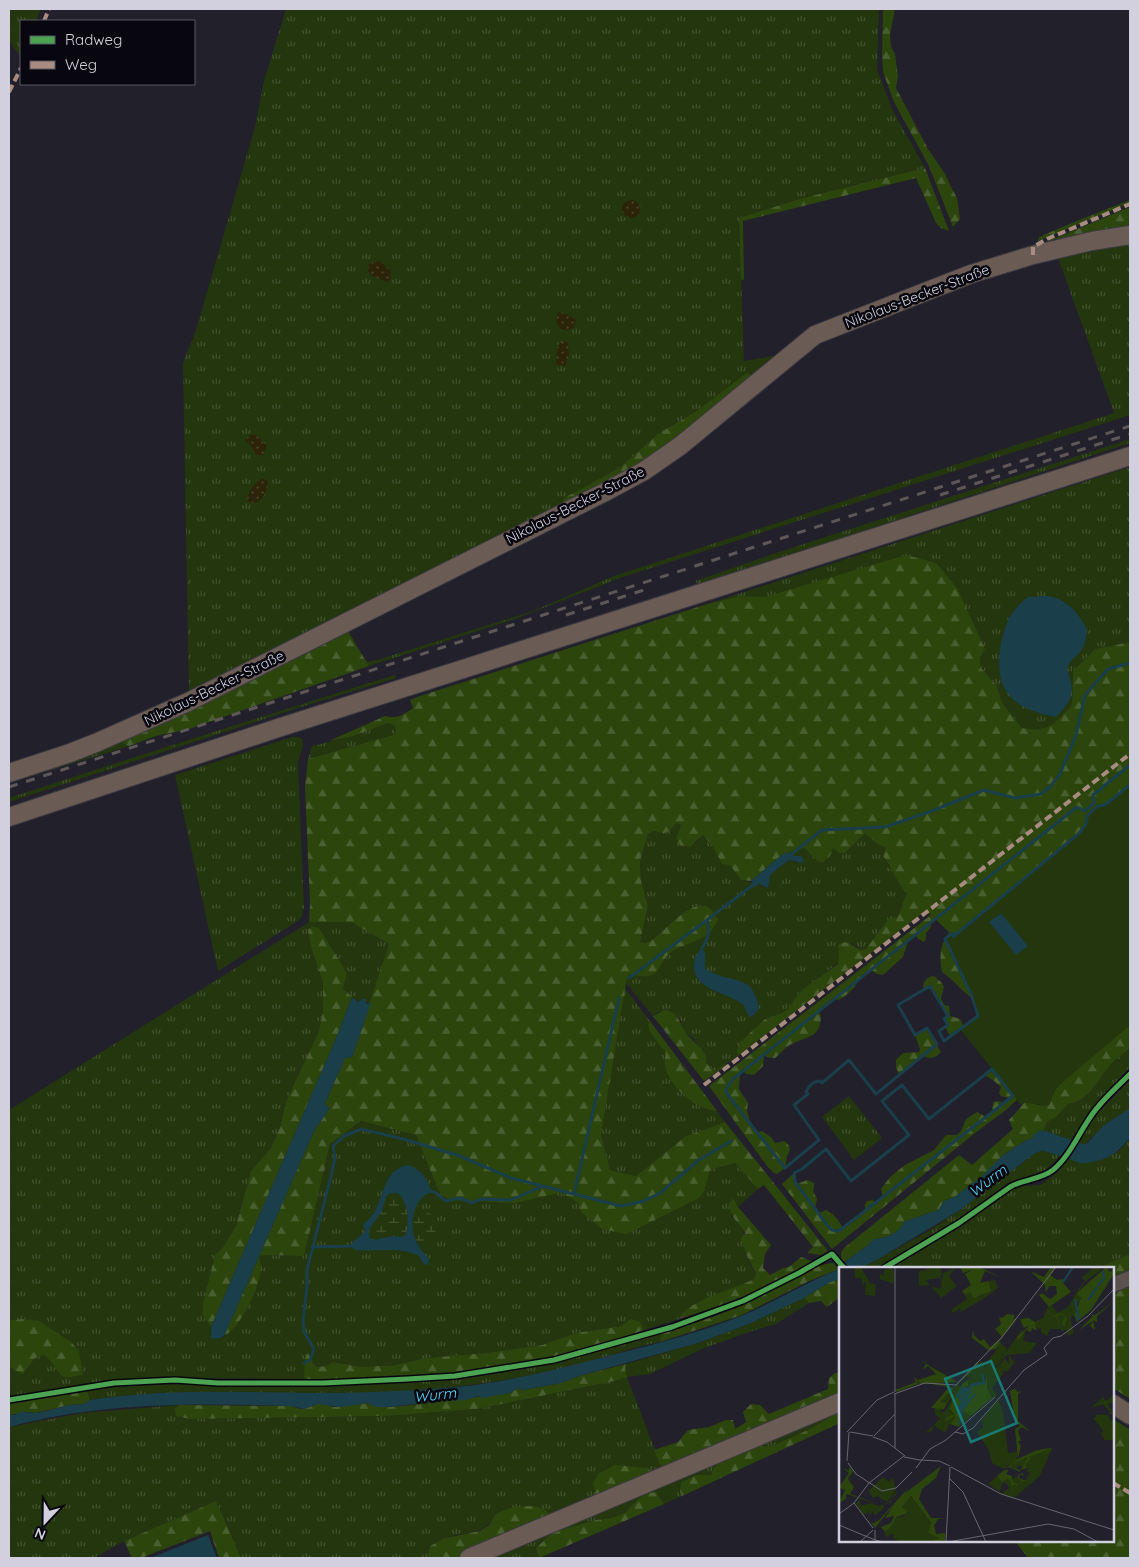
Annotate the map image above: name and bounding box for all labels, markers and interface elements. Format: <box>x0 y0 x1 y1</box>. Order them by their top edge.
legend <box>20 20 195 85</box>
text: Radweg <box>65 30 122 49</box>
text: Weg <box>65 55 97 74</box>
street label: Nikolaus-Becker-Straße <box>842 260 992 332</box>
street label: Nikolaus-Becker-Straße <box>503 462 647 548</box>
street label: Nikolaus-Becker-Straße <box>141 646 287 730</box>
water label: Wurm <box>965 1160 1011 1201</box>
inset map <box>839 1267 1114 1542</box>
water label: Wurm <box>413 1383 457 1406</box>
north arrow <box>20 1497 70 1547</box>
text: N <box>32 1524 48 1544</box>

